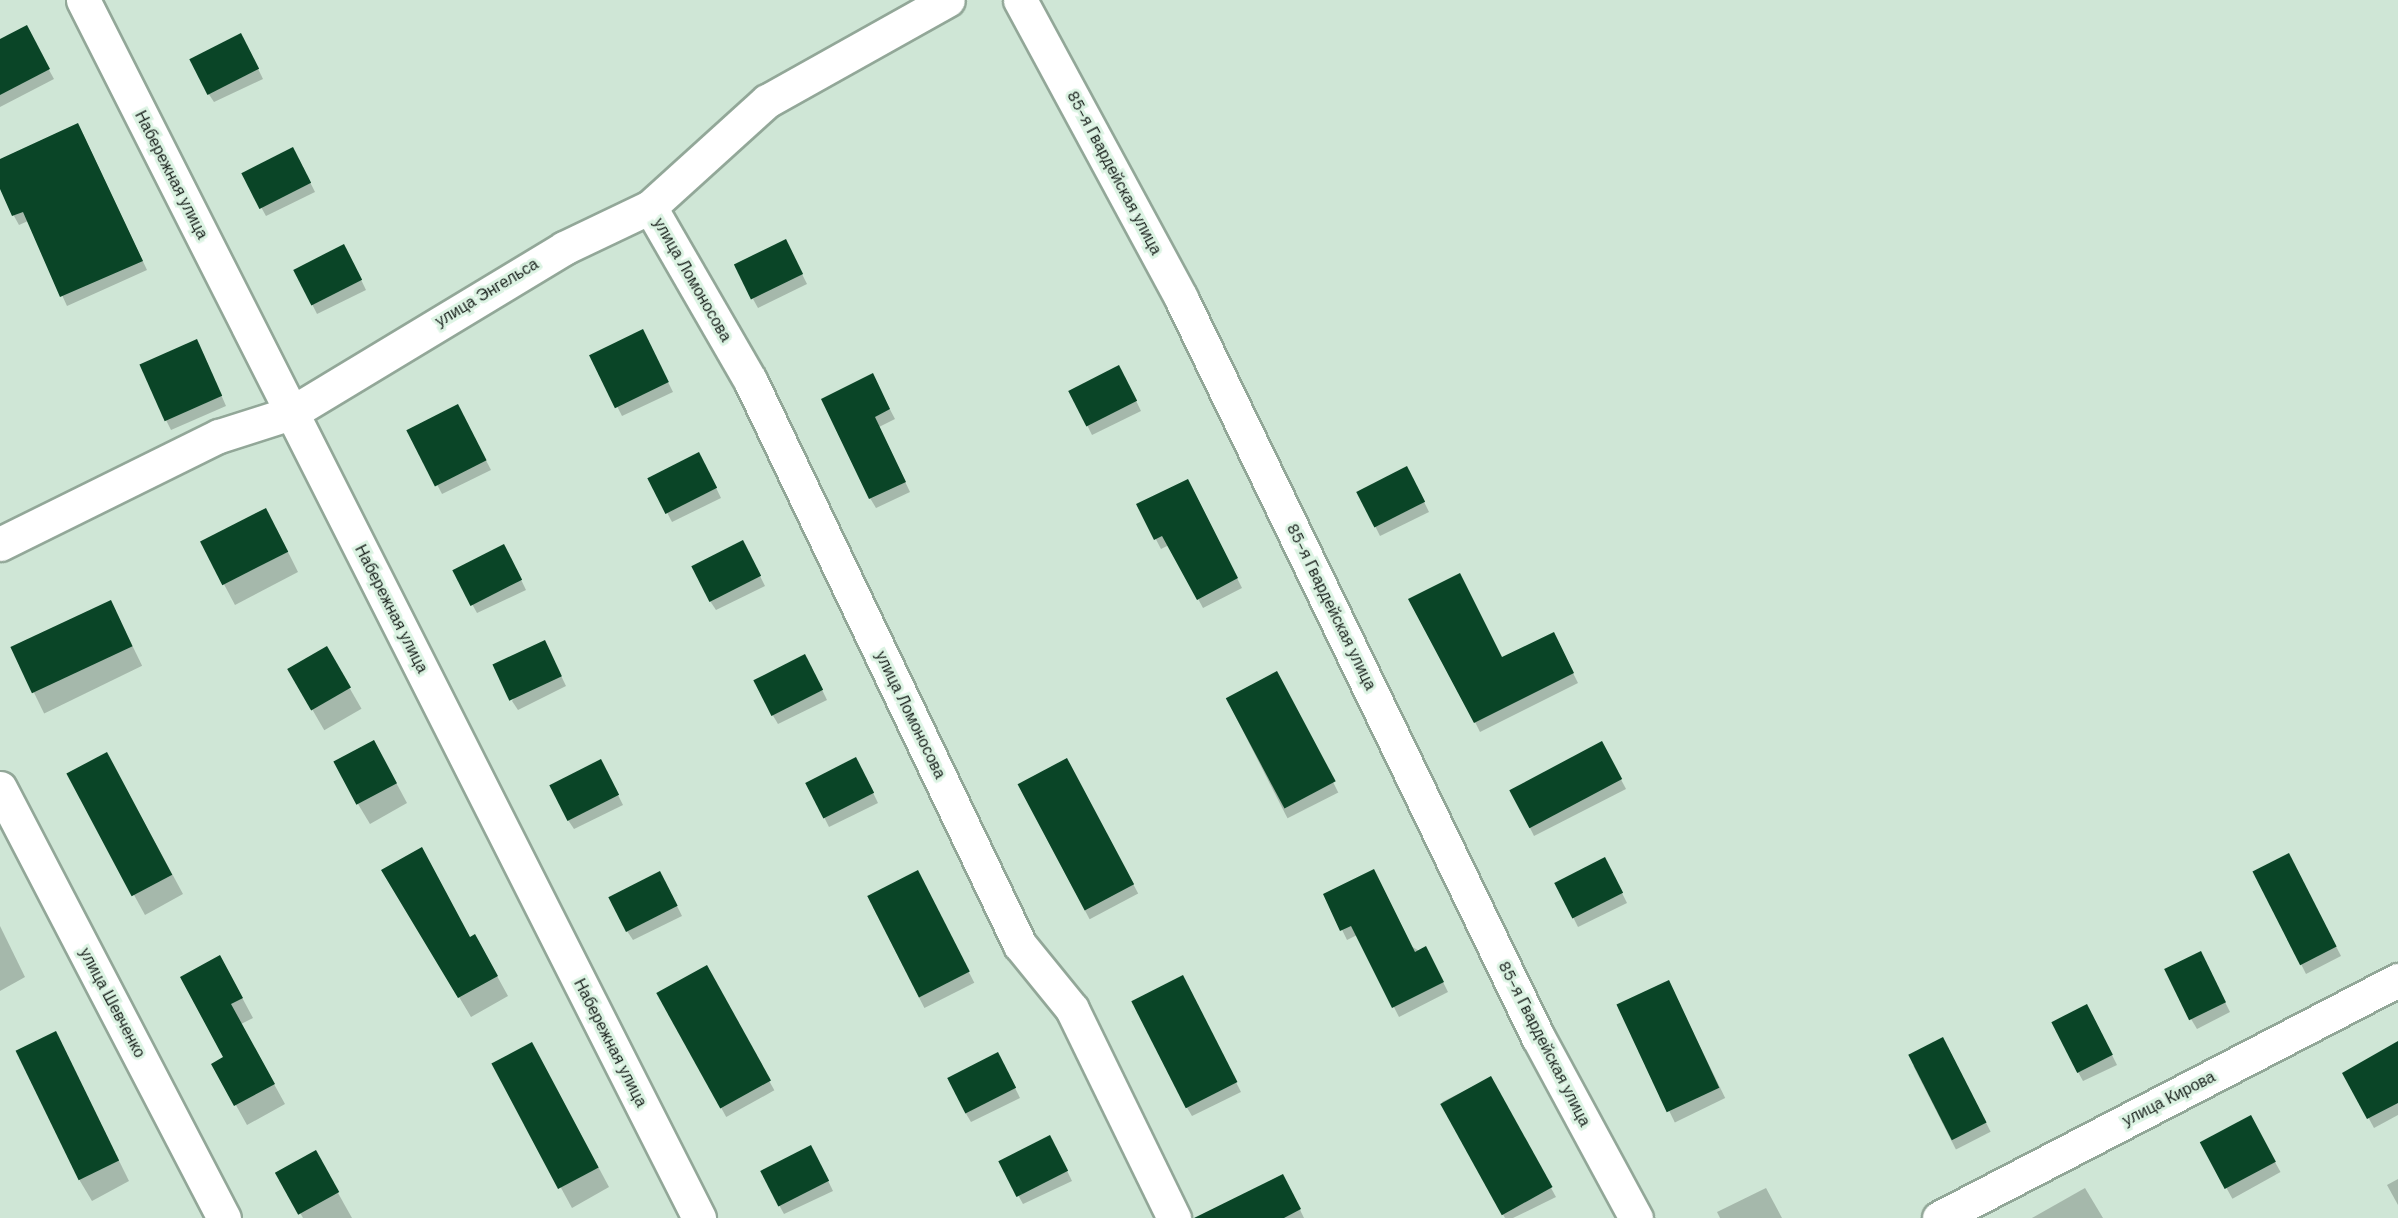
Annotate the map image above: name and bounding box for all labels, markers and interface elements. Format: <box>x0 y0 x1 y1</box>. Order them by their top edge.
street label: 85-я Гвардейская улица <box>1063 88 1165 258</box>
street label: Набережная улица <box>130 108 212 242</box>
street label: улица Ломоносова <box>649 215 735 345</box>
street label: улица Энгельса <box>432 255 542 331</box>
street label: 85-я Гвардейская улица <box>1282 521 1380 693</box>
street label: Набережная улица <box>350 542 432 676</box>
street label: улица Ломоносова <box>871 648 949 782</box>
street label: улица Шевченко <box>75 945 149 1061</box>
street label: 85-я Гвардейская улица <box>1494 958 1594 1130</box>
street label: Набережная улица <box>569 976 651 1110</box>
street label: улица Кирова <box>2119 1067 2219 1131</box>

